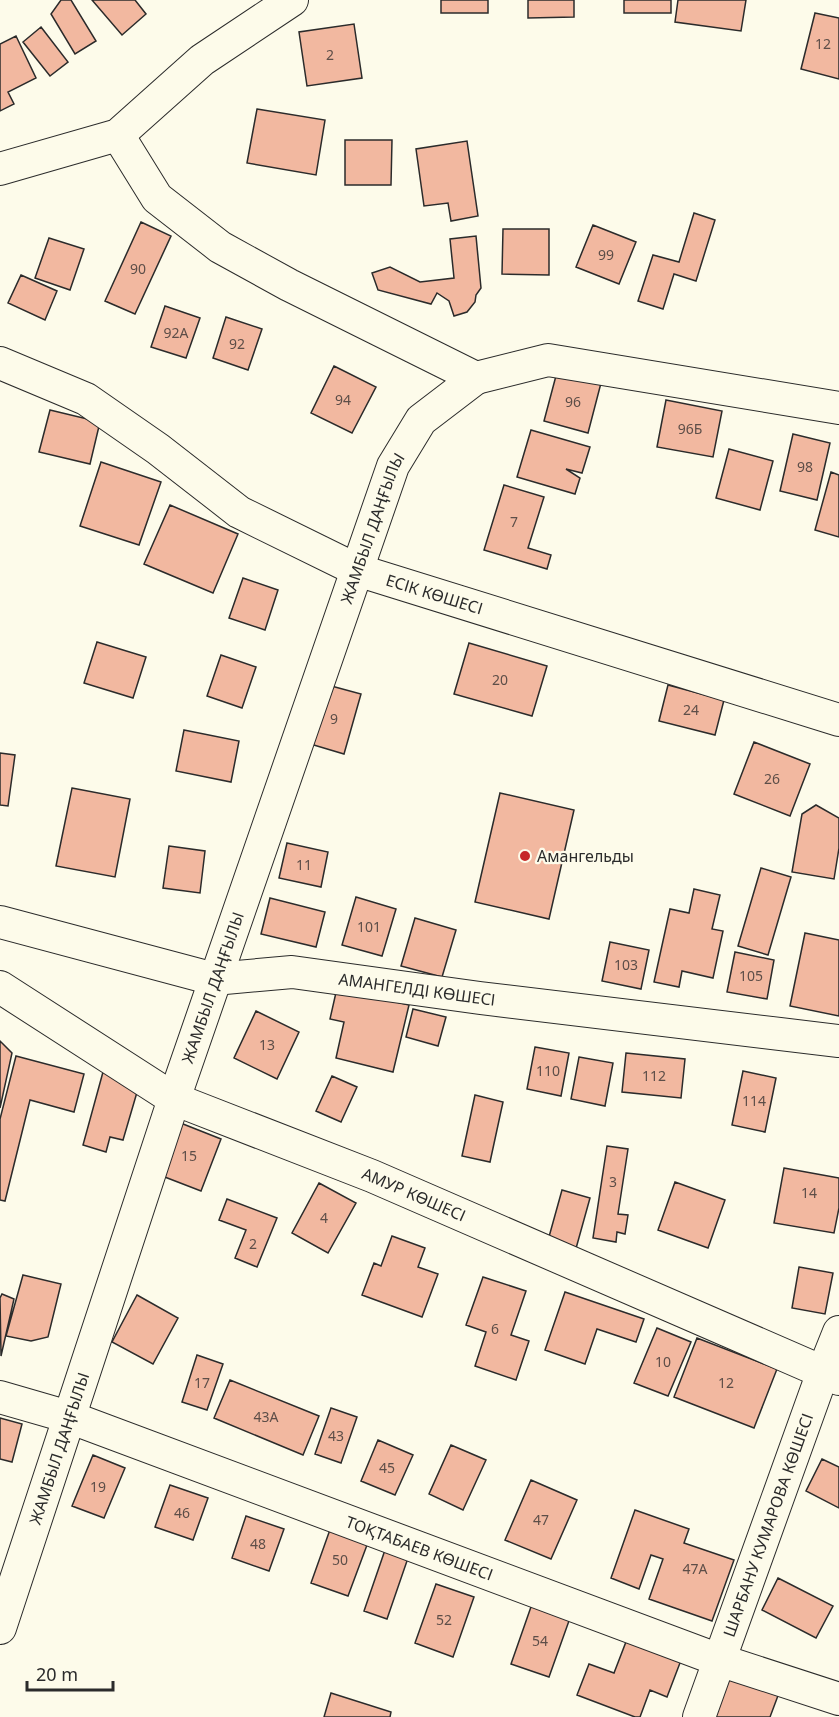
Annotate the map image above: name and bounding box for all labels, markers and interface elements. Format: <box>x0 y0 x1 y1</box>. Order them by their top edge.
house number: 12 <box>815 34 831 53</box>
house number: 2 <box>326 45 334 64</box>
house number: 99 <box>598 245 614 264</box>
house number: 90 <box>130 259 146 278</box>
house number: 92А <box>164 323 189 342</box>
house number: 92 <box>229 334 245 353</box>
house number: 94 <box>335 390 351 409</box>
house number: 96 <box>565 392 581 411</box>
house number: 96Б <box>678 419 702 438</box>
street label: ЖАМБЫЛ ДАҢҒЫЛЫ <box>335 449 410 607</box>
house number: 98 <box>797 457 813 476</box>
house number: 7 <box>510 512 518 531</box>
street label: ЕСІК КӨШЕСІ <box>383 569 486 619</box>
house number: 20 <box>492 670 508 689</box>
house number: 24 <box>683 700 699 719</box>
house number: 9 <box>330 709 338 728</box>
house number: 26 <box>764 769 780 788</box>
place label: Амангельды <box>537 845 634 867</box>
marker: Амангельды <box>518 849 532 863</box>
house number: 11 <box>296 855 312 874</box>
street label: ЖАМБЫЛ ДАҢҒЫЛЫ <box>176 909 249 1066</box>
house number: 101 <box>357 917 381 936</box>
house number: 103 <box>614 955 638 974</box>
house number: 105 <box>739 966 763 985</box>
street label: АМАНГЕЛДІ КӨШЕСІ <box>337 968 497 1011</box>
house number: 13 <box>259 1035 275 1054</box>
house number: 110 <box>536 1061 560 1080</box>
house number: 112 <box>642 1066 666 1085</box>
house number: 114 <box>742 1091 766 1110</box>
house number: 15 <box>181 1146 197 1165</box>
street label: АМУР КӨШЕСІ <box>359 1162 469 1226</box>
house number: 3 <box>609 1172 617 1191</box>
house number: 14 <box>801 1183 817 1202</box>
house number: 4 <box>320 1208 328 1227</box>
house number: 2 <box>249 1234 257 1253</box>
house number: 6 <box>491 1319 499 1338</box>
house number: 10 <box>655 1352 671 1371</box>
street label: ЖАМБЫЛ ДАҢҒЫЛЫ <box>24 1370 94 1527</box>
house number: 17 <box>194 1373 210 1392</box>
house number: 12 <box>718 1373 734 1392</box>
house number: 43А <box>254 1407 279 1426</box>
street label: ШАРБАНУ КУМАРОВА КӨШЕСІ <box>718 1410 818 1640</box>
house number: 43 <box>328 1426 344 1445</box>
house number: 45 <box>379 1458 395 1477</box>
house number: 19 <box>90 1477 106 1496</box>
house number: 46 <box>174 1503 190 1522</box>
street label: ТОҚТАБАЕВ КӨШЕСІ <box>343 1510 496 1586</box>
house number: 47 <box>533 1510 549 1529</box>
house number: 48 <box>250 1534 266 1553</box>
house number: 50 <box>332 1550 348 1569</box>
house number: 47А <box>683 1559 708 1578</box>
house number: 52 <box>436 1610 452 1629</box>
house number: 54 <box>532 1631 548 1650</box>
scale bar <box>27 1654 112 1692</box>
text: 20 m <box>36 1662 78 1686</box>

